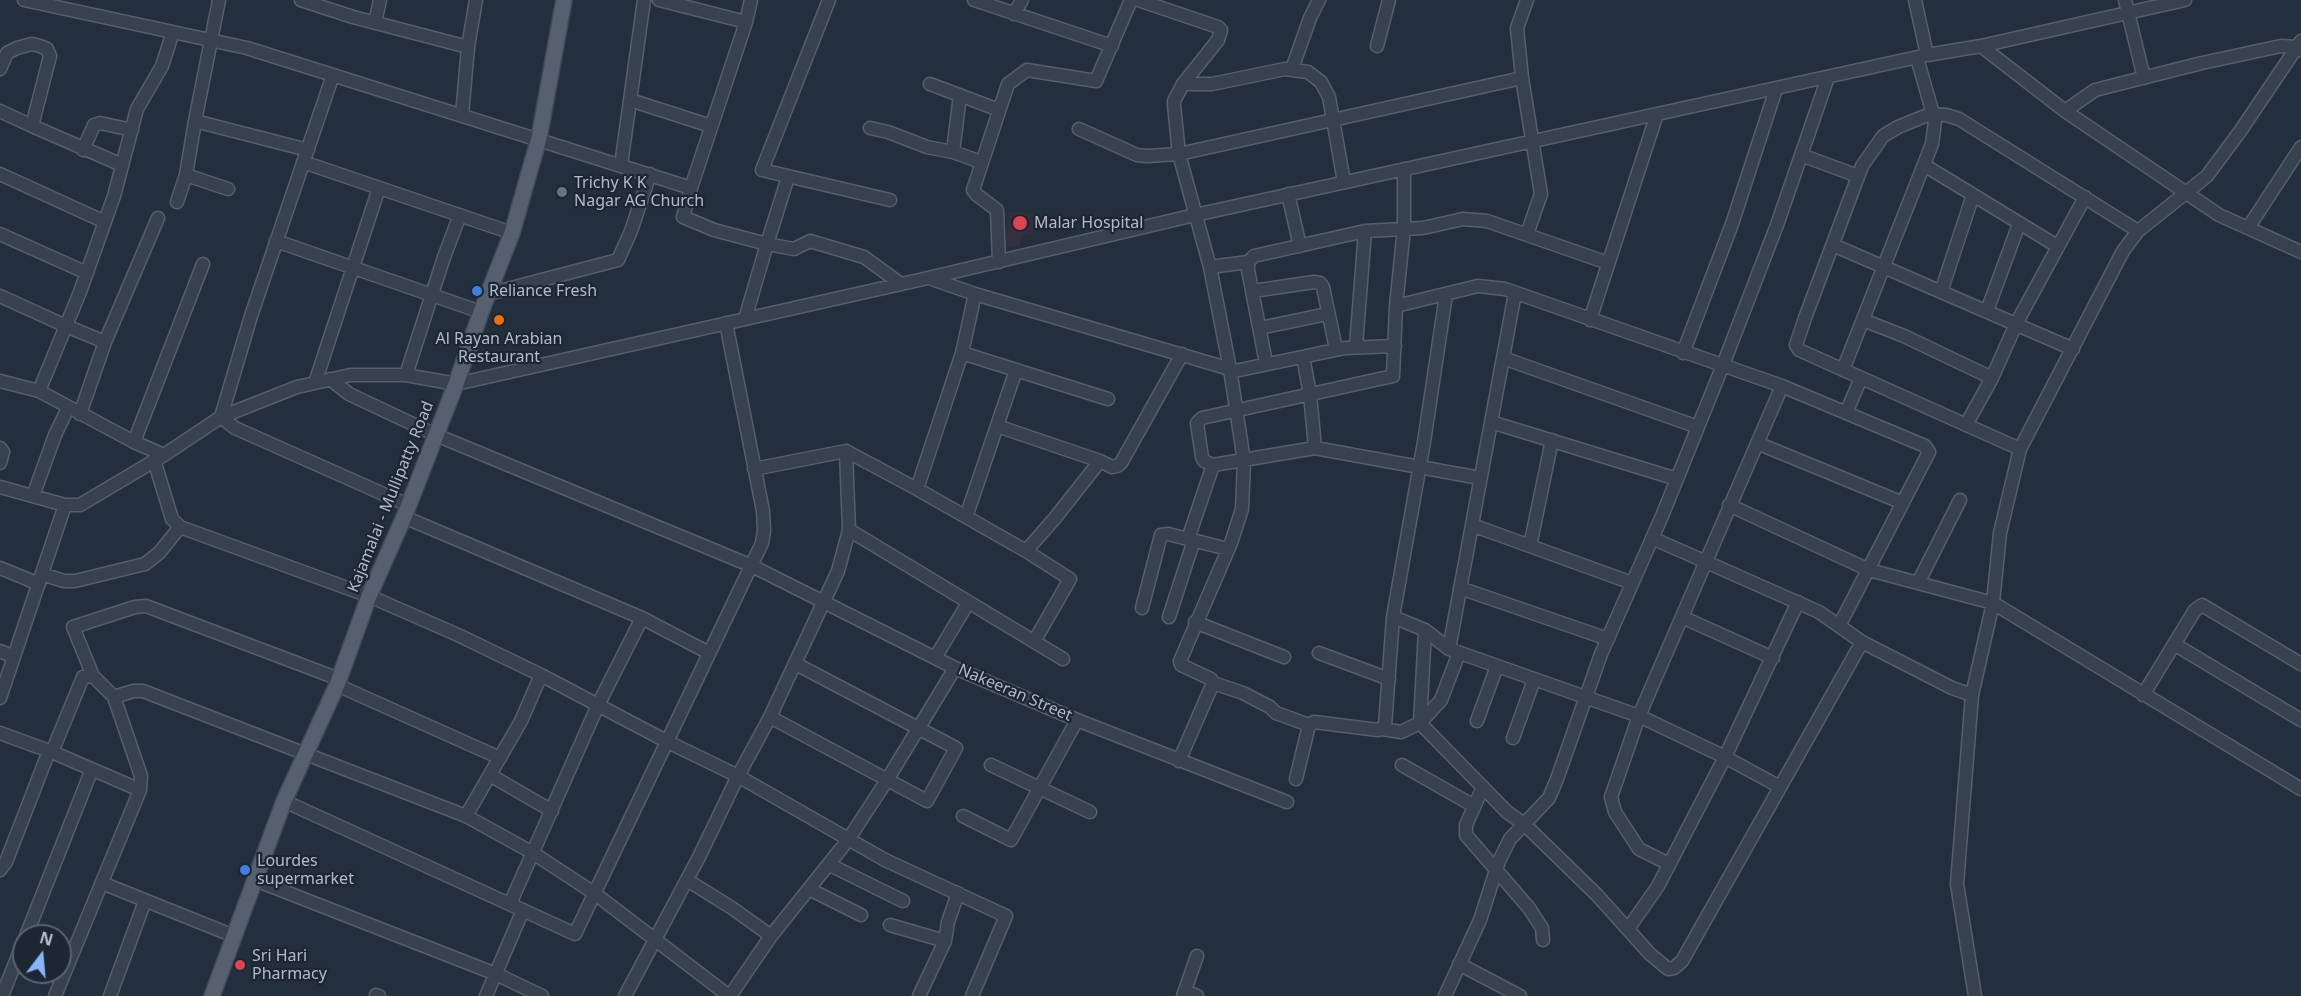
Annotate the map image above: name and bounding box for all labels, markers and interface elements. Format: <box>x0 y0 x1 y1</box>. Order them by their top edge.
place label: Trichy K K Nagar AG Church <box>574 173 704 211</box>
marker: Trichy K K Nagar AG Church <box>555 185 569 199</box>
place label: Malar Hospital <box>1034 213 1143 233</box>
marker: Malar Hospital <box>1011 214 1029 232</box>
place label: Reliance Fresh <box>489 281 597 301</box>
marker: Reliance Fresh <box>470 284 484 298</box>
marker: Al Rayan Arabian Restaurant <box>492 313 506 327</box>
place label: Al Rayan Arabian Restaurant <box>436 329 562 367</box>
street label: Kajamalai - Mullipatty Road <box>344 399 438 595</box>
street label: Nakeeran Street <box>955 660 1075 726</box>
place label: Lourdes supermarket <box>257 851 354 889</box>
marker: Lourdes supermarket <box>238 863 252 877</box>
north arrow <box>12 924 72 984</box>
text: N <box>37 926 56 951</box>
place label: Sri Hari Pharmacy <box>252 946 327 984</box>
marker: Sri Hari Pharmacy <box>233 958 247 972</box>

